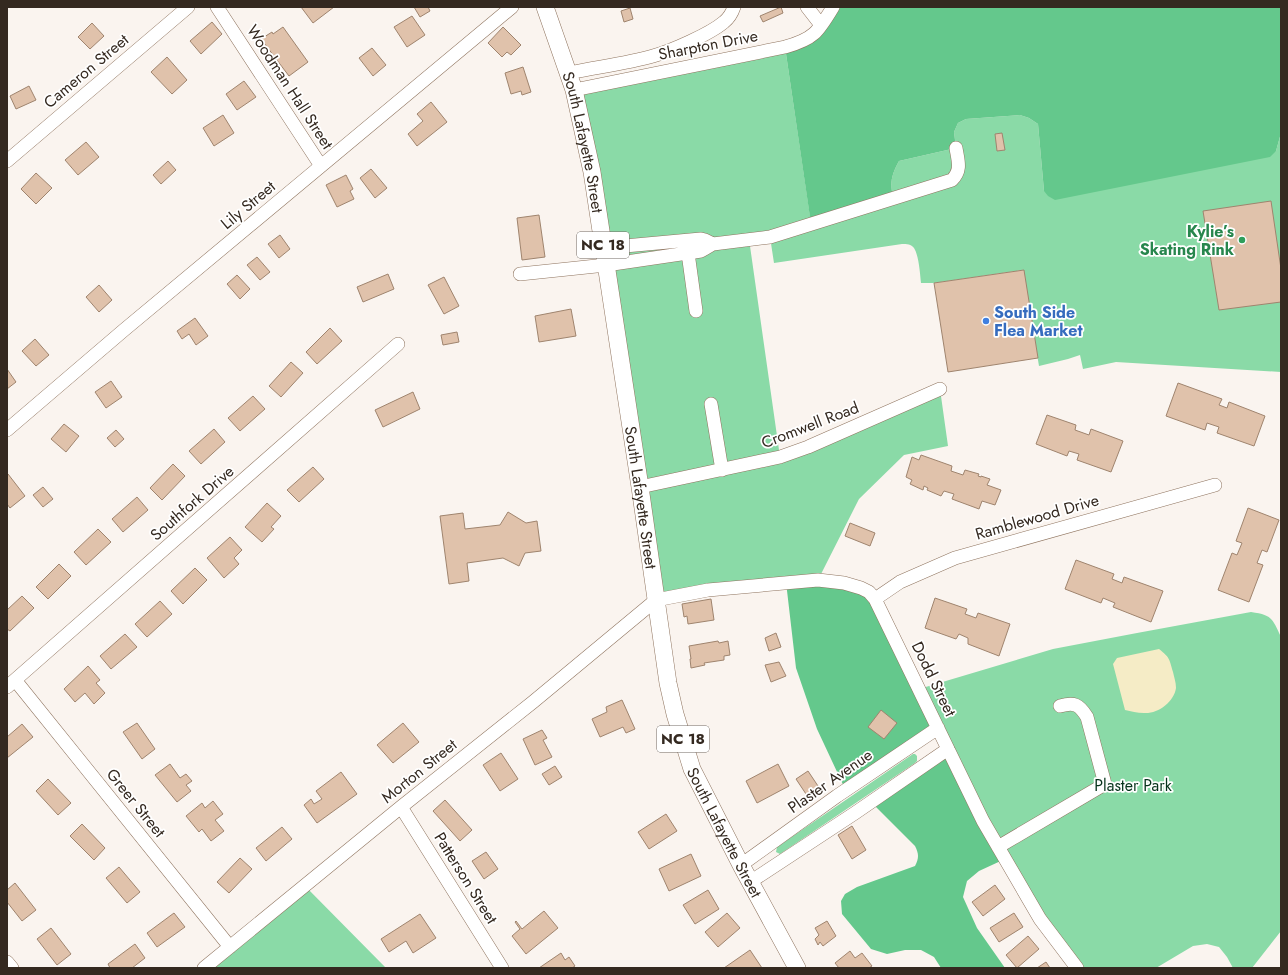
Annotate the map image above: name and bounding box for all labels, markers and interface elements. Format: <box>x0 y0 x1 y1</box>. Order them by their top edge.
street label: Woodman Hall Street <box>241 20 339 154</box>
street label: Sharpton Drive <box>656 24 760 66</box>
street label: Cameron Street <box>38 28 134 113</box>
street label: South Lafayette Street <box>557 68 610 215</box>
street label: Lily Street <box>216 175 280 235</box>
place label: Kylie’s Skating Rink <box>1140 220 1235 261</box>
road number: NC 18 <box>577 232 629 258</box>
marker: Kylie’s Skating Rink <box>1237 235 1247 245</box>
place label: South Side Flea Market <box>994 301 1083 342</box>
marker: South Side Flea Market <box>981 316 991 326</box>
street label: Cromwell Road <box>758 396 862 454</box>
street label: South Lafayette Street <box>619 424 663 571</box>
street label: Southfork Drive <box>145 460 239 546</box>
street label: Ramblewood Drive <box>973 488 1101 546</box>
street label: Dodd Street <box>906 638 962 721</box>
road number: NC 18 <box>657 726 709 752</box>
street label: Morton Street <box>376 733 462 809</box>
street label: Plaster Avenue <box>783 743 877 819</box>
street label: South Lafayette Street <box>681 763 768 902</box>
street label: Greer Street <box>101 764 171 842</box>
park label: Plaster Park <box>1094 774 1173 797</box>
street label: Patterson Street <box>429 828 503 928</box>

